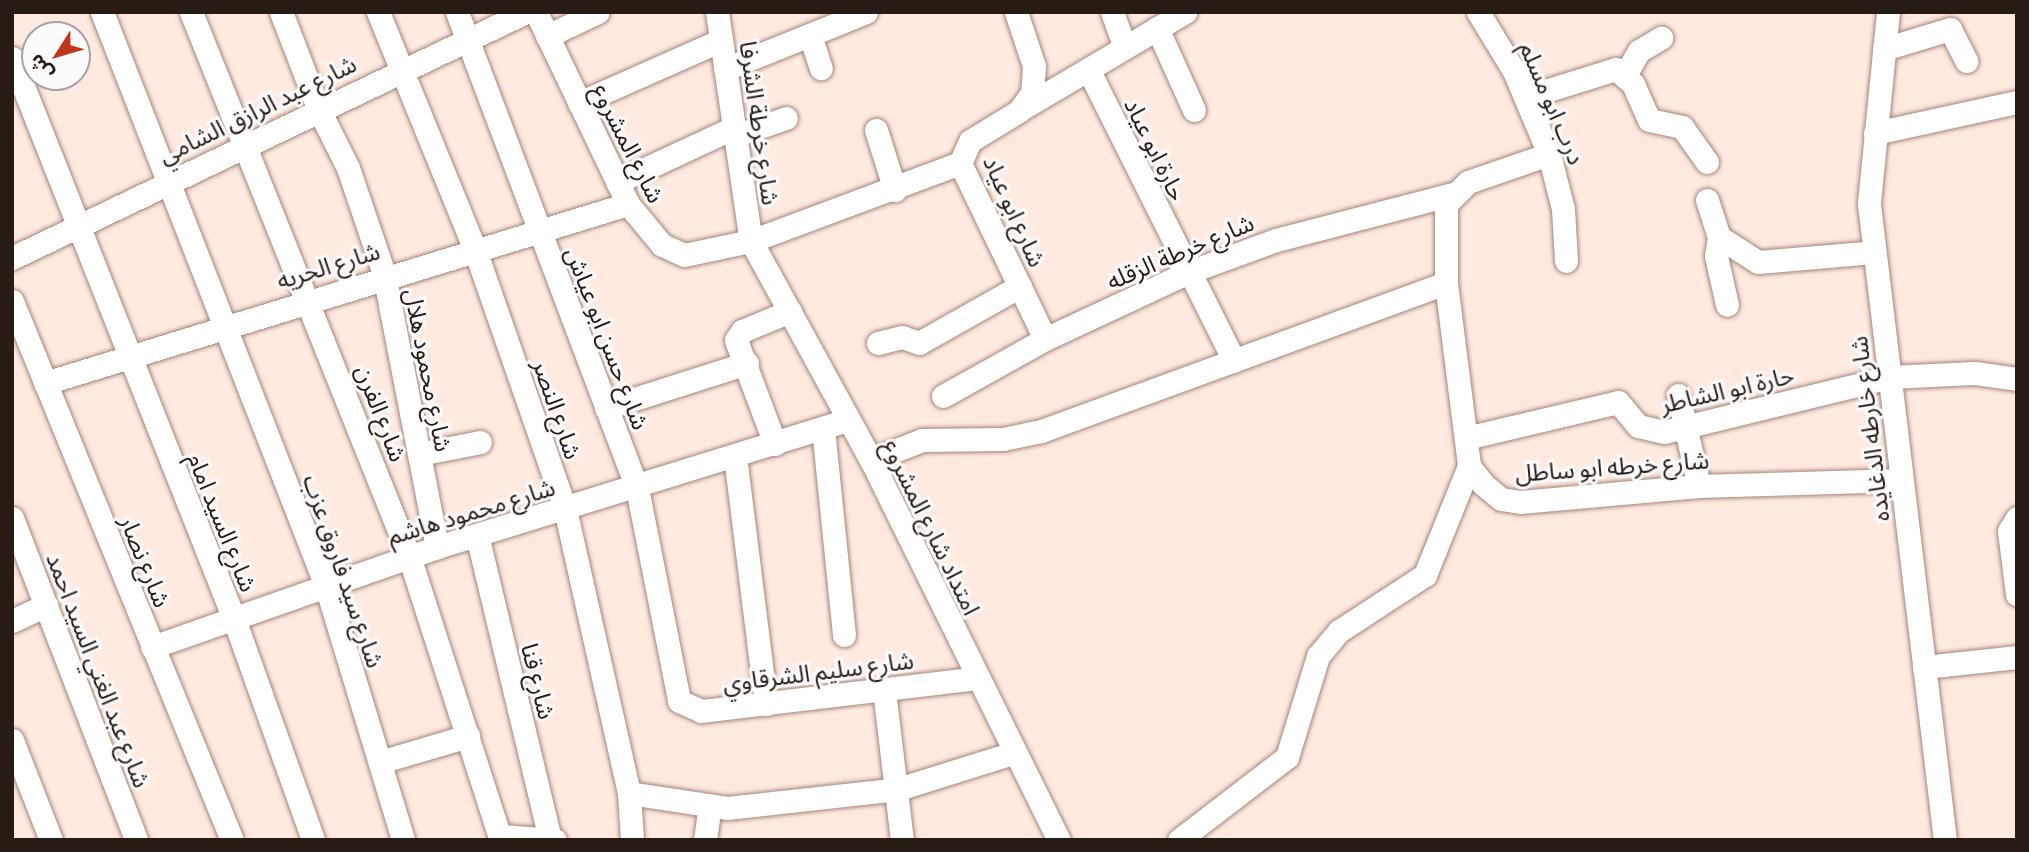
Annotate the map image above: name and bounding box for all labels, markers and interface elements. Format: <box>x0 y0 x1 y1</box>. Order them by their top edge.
north arrow <box>21 21 91 91</box>
street label: درب ابو مسلم <box>1514 37 1592 169</box>
street label: شارع خرطة الشرفا <box>734 39 786 207</box>
street label: شارع عبد الرازق الشامي <box>153 49 361 169</box>
text: ش <box>23 50 57 85</box>
street label: شارع المشروع <box>587 79 671 207</box>
street label: حارة ابو عياد <box>1119 93 1193 205</box>
street label: شارع ابو عياد <box>978 151 1052 271</box>
street label: شارع خرطة الزقله <box>1102 207 1258 295</box>
street label: شارع الحريه <box>273 236 383 294</box>
street label: شارع حسن ابو عياش <box>560 243 656 433</box>
street label: شارع محمود هلال <box>399 286 459 454</box>
street label: شارع خارطه الدغايده <box>1843 335 1895 523</box>
street label: شارع النصر <box>527 355 589 463</box>
street label: حارة ابو الشاطر <box>1657 360 1797 418</box>
street label: شارع الفرن <box>350 361 414 465</box>
street label: امتداد شارع المشروع <box>877 435 987 619</box>
street label: شارع خرطه ابو ساطل <box>1514 445 1710 487</box>
street label: شارع السيد امام <box>182 448 264 596</box>
street label: شارع سيد فاروق عزب <box>297 471 391 671</box>
street label: شارع محمود هاشم <box>384 472 558 550</box>
street label: شارع نصار <box>115 511 177 611</box>
street label: شارع عبد الغني السيد احمد <box>41 549 157 791</box>
street label: شارع قنا <box>516 640 562 722</box>
street label: شارع سليم الشرقاوي <box>721 645 915 697</box>

